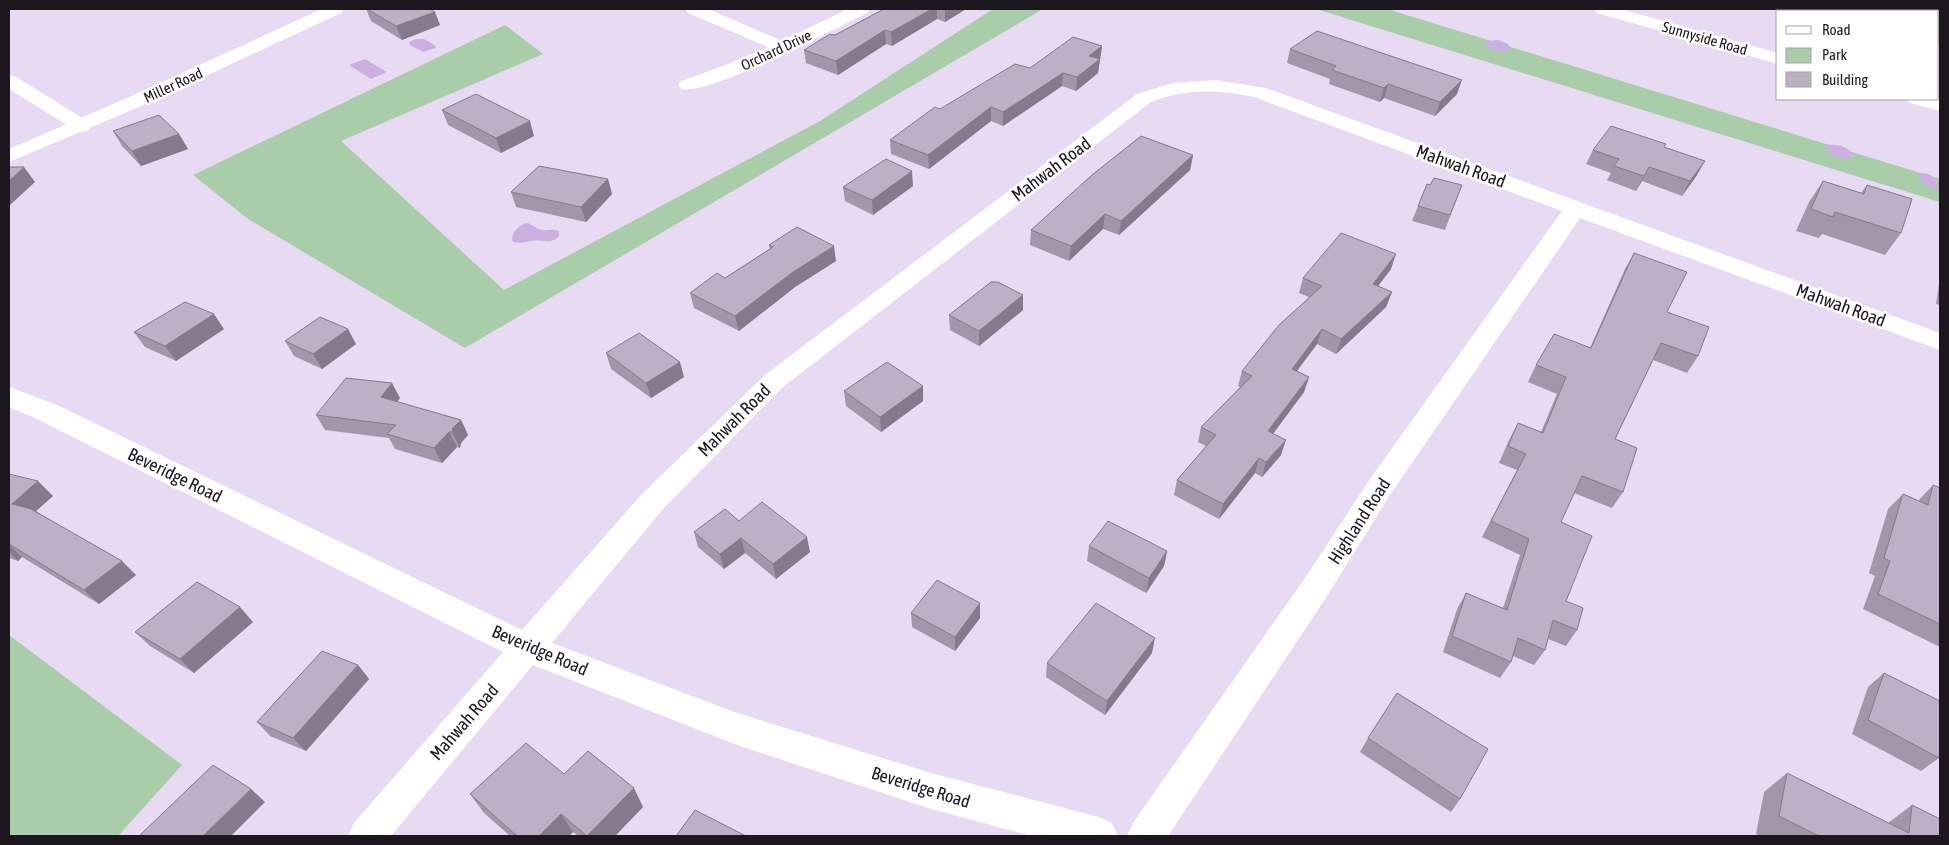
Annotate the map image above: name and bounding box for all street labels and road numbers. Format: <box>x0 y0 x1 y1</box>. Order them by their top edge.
street label: Sunnyside Road <box>1661 18 1749 58</box>
street label: Orchard Drive <box>738 26 814 74</box>
street label: Miller Road <box>141 64 205 106</box>
street label: Mahwah Road <box>1007 132 1095 206</box>
street label: Mahwah Road <box>1413 140 1509 192</box>
street label: Mahwah Road <box>1793 279 1889 331</box>
street label: Mahwah Road <box>693 379 775 461</box>
street label: Beveridge Road <box>124 443 226 507</box>
street label: Highland Road <box>1323 474 1395 568</box>
street label: Beveridge Road <box>489 620 591 680</box>
street label: Mahwah Road <box>425 680 503 764</box>
street label: Beveridge Road <box>869 762 973 812</box>

